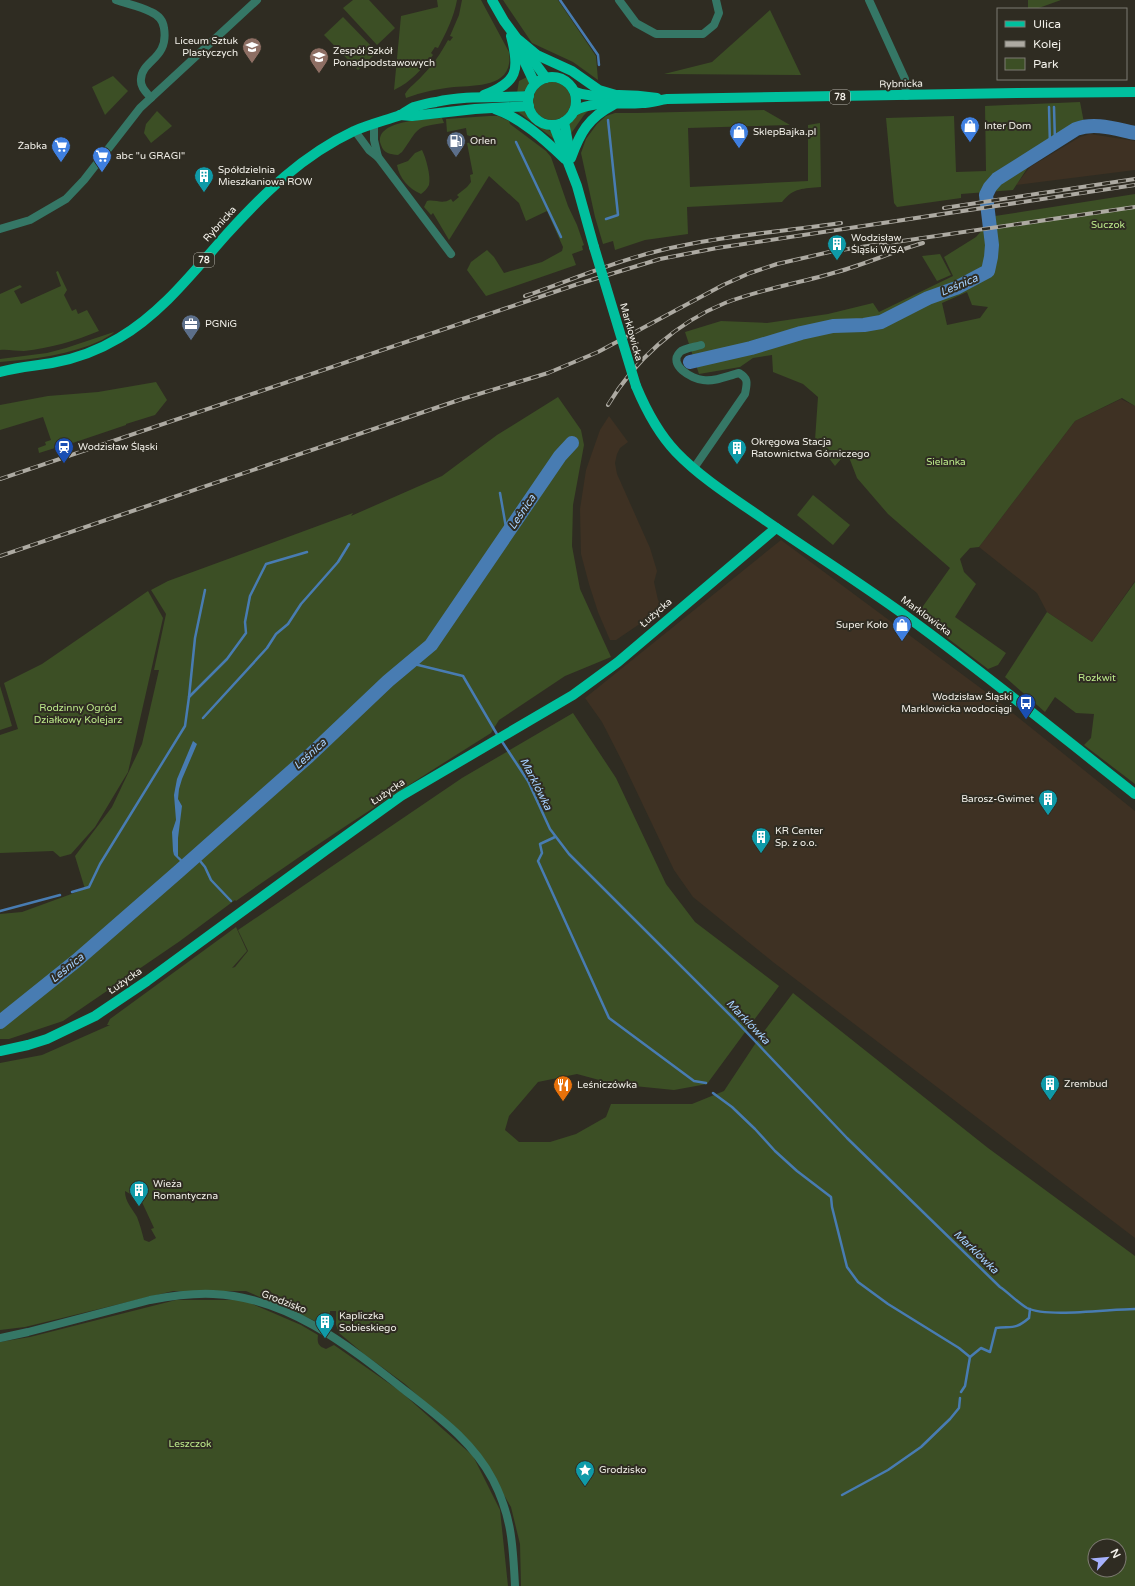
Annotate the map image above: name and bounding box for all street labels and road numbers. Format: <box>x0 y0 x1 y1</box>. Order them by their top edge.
street label: Rybnicka <box>879 78 923 90</box>
road number: 78 <box>830 90 850 104</box>
street label: Rybnicka <box>201 204 239 244</box>
road number: 78 <box>194 253 214 267</box>
street label: Marklowicka <box>617 302 645 362</box>
street label: Marklowicka <box>898 594 954 638</box>
street label: Łużycka <box>638 596 674 630</box>
street label: Łużycka <box>369 776 407 808</box>
street label: Łużycka <box>106 965 144 997</box>
street label: Grodzisko <box>260 1288 308 1316</box>

